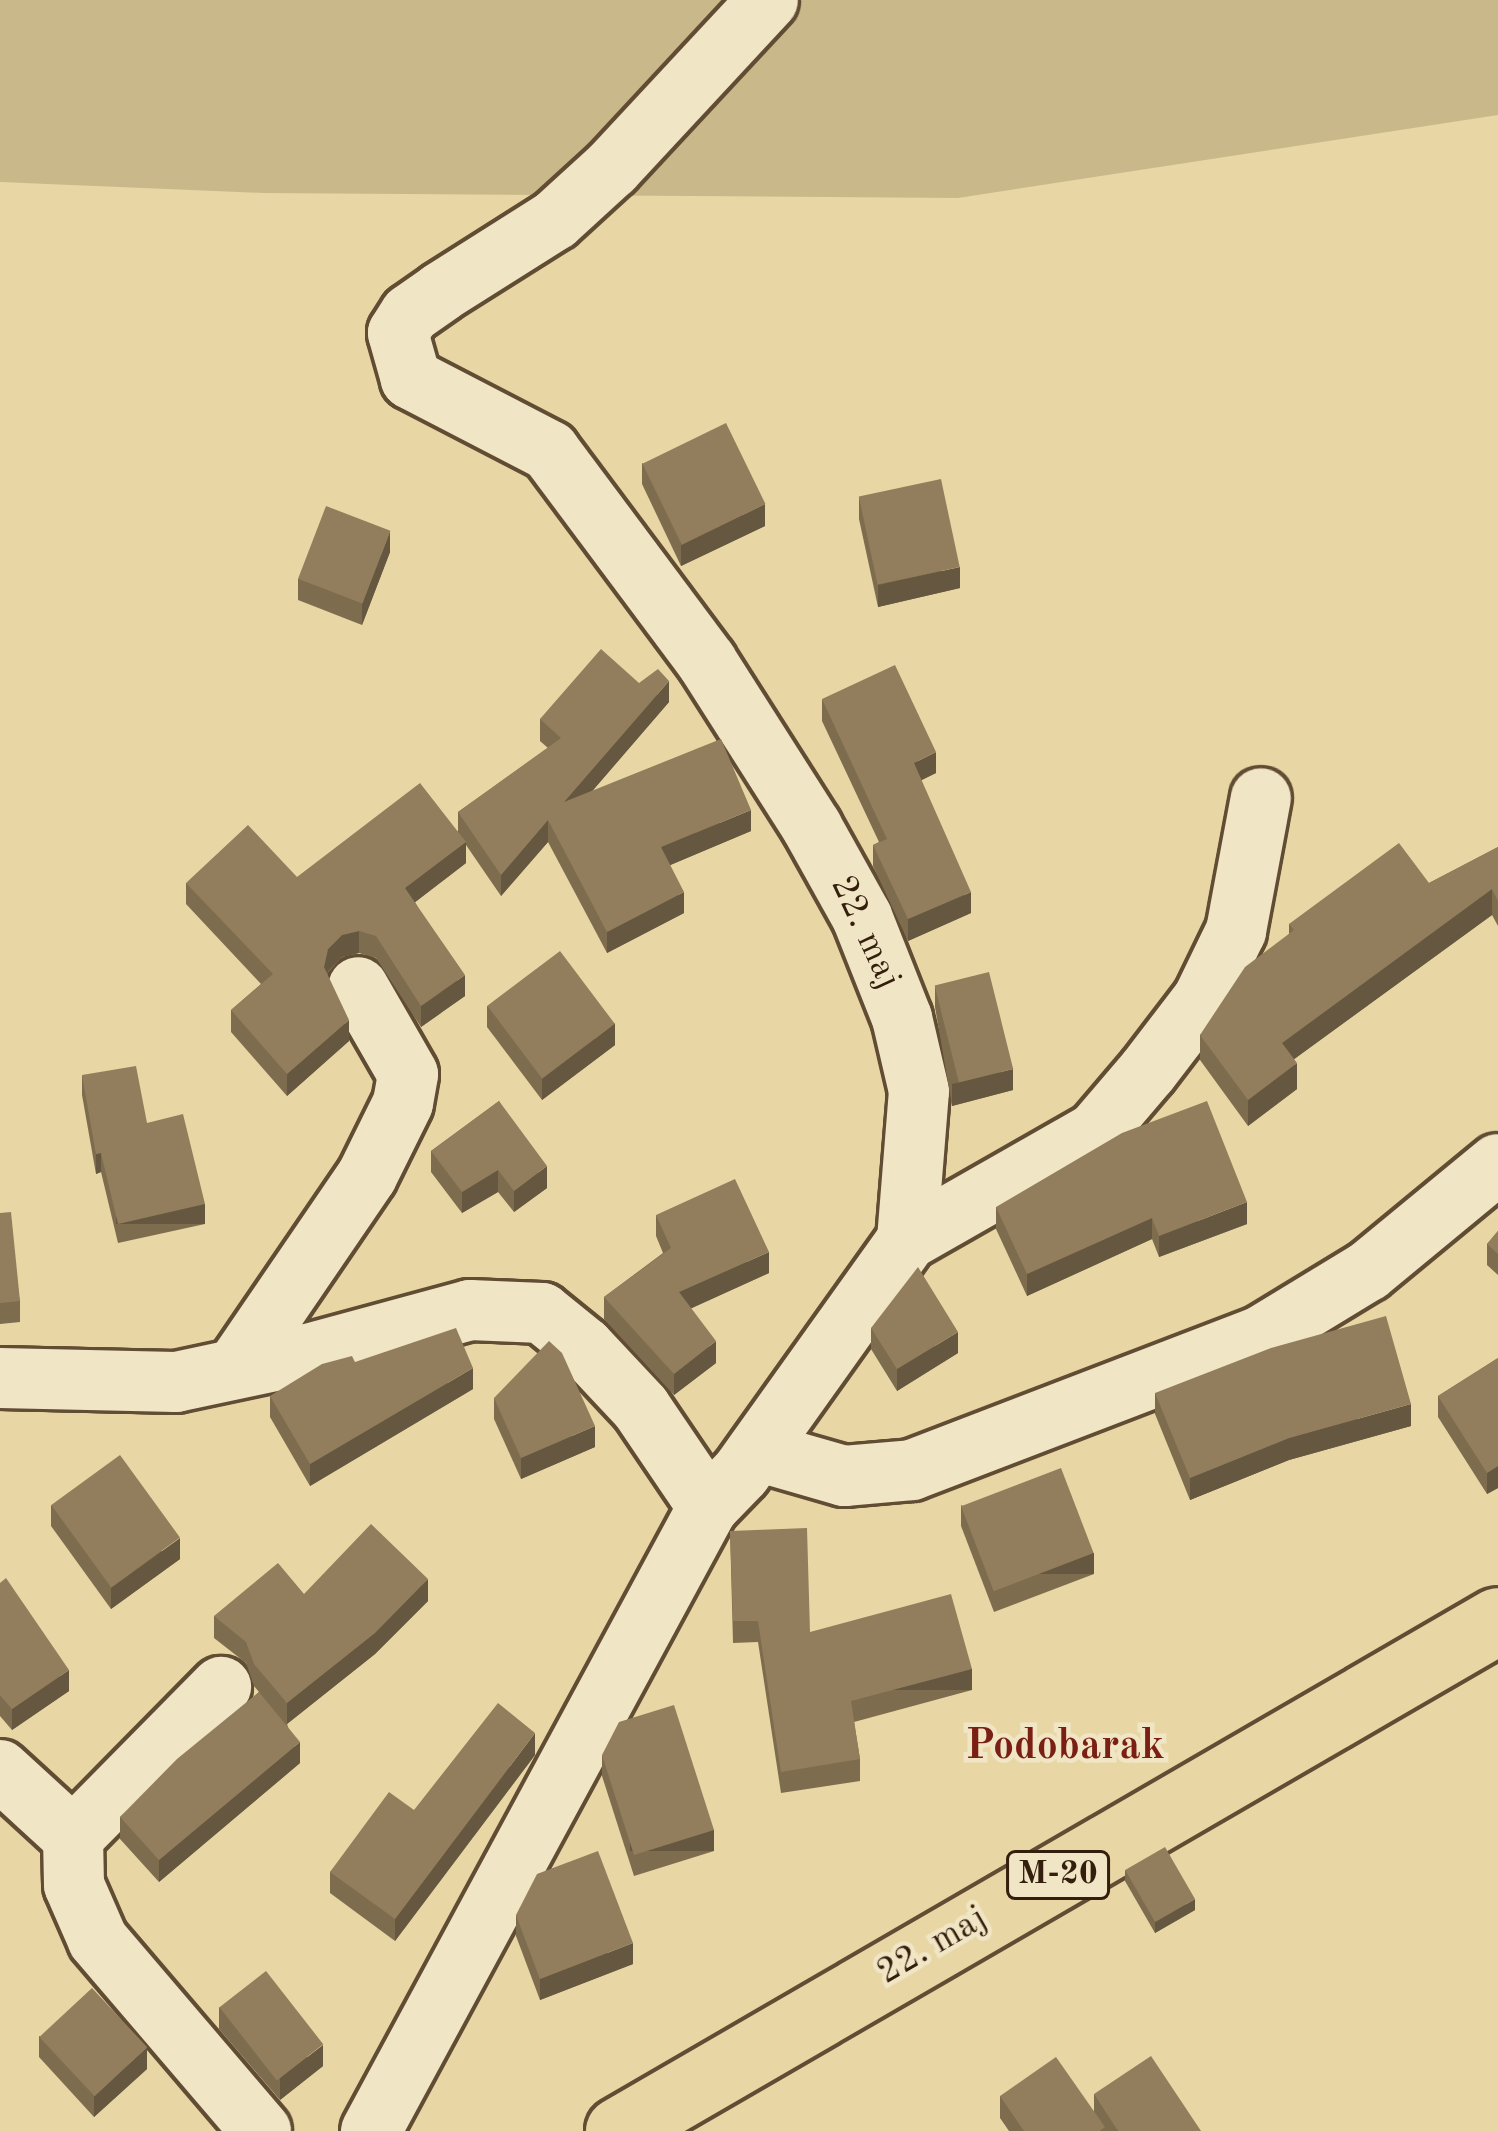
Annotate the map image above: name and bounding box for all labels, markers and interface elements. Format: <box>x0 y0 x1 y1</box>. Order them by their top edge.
street label: 22. maj <box>819 870 909 996</box>
district label: Podobarak <box>966 1722 1164 1772</box>
road number: M-20 <box>1004 1848 1112 1902</box>
street label: 22. maj <box>870 1898 996 1996</box>

